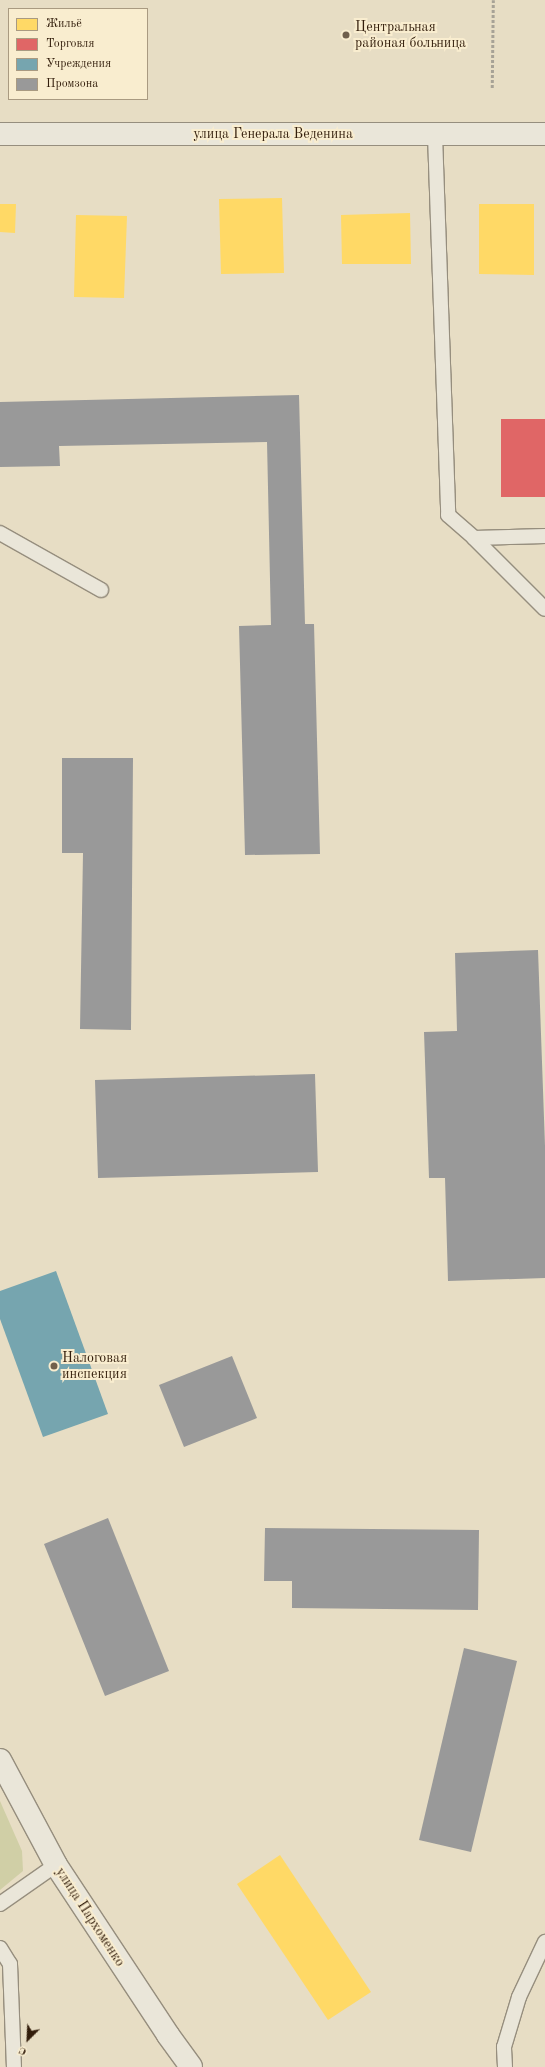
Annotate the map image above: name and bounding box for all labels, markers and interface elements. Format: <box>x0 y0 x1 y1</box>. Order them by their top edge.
legend <box>8 8 148 100</box>
text: Жильё <box>46 18 82 30</box>
place label: Центральная районая больница <box>355 19 466 52</box>
marker: Центральная районая больница <box>340 29 352 41</box>
text: Торговля <box>46 38 95 50</box>
text: Учреждения <box>46 58 111 70</box>
text: Промзона <box>46 78 98 90</box>
street label: улица Генерала Веденина <box>193 126 353 142</box>
place label: Налоговая инспекция <box>62 1350 127 1382</box>
marker: Налоговая инспекция <box>49 1361 59 1371</box>
street label: улица Пархоменко <box>52 1864 128 1970</box>
north arrow <box>8 2019 48 2059</box>
text: С <box>17 2044 28 2057</box>

